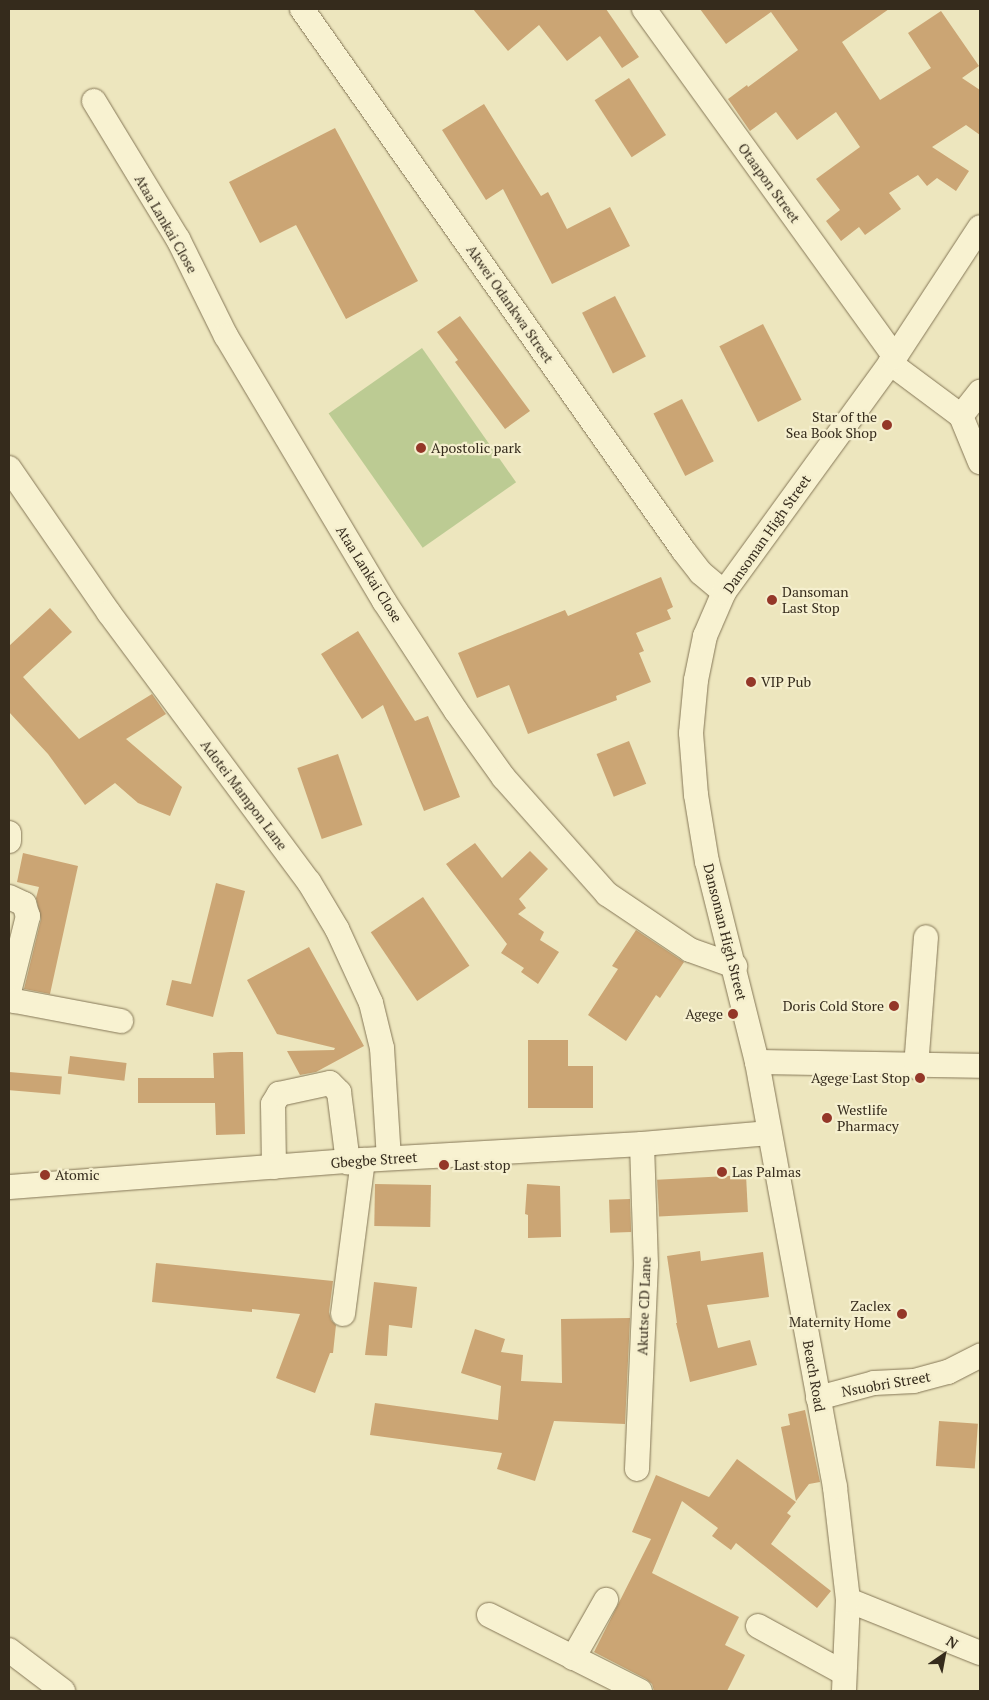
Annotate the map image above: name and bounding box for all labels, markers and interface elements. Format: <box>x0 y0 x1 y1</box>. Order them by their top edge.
street label: Otaapon Street <box>734 140 804 226</box>
street label: Ataa Lankai Close <box>131 172 201 276</box>
street label: Akwei Odankwa Street <box>463 242 557 366</box>
place label: Star of the Sea Book Shop <box>786 409 877 442</box>
marker: Star of the Sea Book Shop <box>881 419 893 431</box>
place label: Apostolic park <box>431 440 521 456</box>
marker: Apostolic park <box>415 442 427 454</box>
street label: Dansoman High Street <box>720 472 814 596</box>
street label: Ataa Lankai Close <box>333 523 405 625</box>
place label: Dansoman Last Stop <box>782 584 849 616</box>
marker: Dansoman Last Stop <box>766 594 778 606</box>
place label: VIP Pub <box>761 674 811 690</box>
marker: VIP Pub <box>745 676 757 688</box>
street label: Adotei Mampon Lane <box>197 737 291 853</box>
street label: Dansoman High Street <box>700 862 750 1002</box>
place label: Doris Cold Store <box>783 998 884 1014</box>
marker: Doris Cold Store <box>888 1000 900 1012</box>
place label: Agege <box>685 1006 723 1022</box>
marker: Agege <box>727 1008 739 1020</box>
place label: Agege Last Stop <box>811 1070 910 1086</box>
marker: Agege Last Stop <box>914 1072 926 1084</box>
place label: Westlife Pharmacy <box>837 1102 899 1134</box>
marker: Westlife Pharmacy <box>821 1112 833 1124</box>
street label: Gbegbe Street <box>330 1149 418 1171</box>
place label: Last stop <box>454 1157 510 1173</box>
marker: Last stop <box>438 1159 450 1171</box>
place label: Las Palmas <box>732 1164 801 1180</box>
marker: Las Palmas <box>716 1166 728 1178</box>
place label: Atomic <box>55 1167 100 1183</box>
marker: Atomic <box>39 1169 51 1181</box>
street label: Akutse CD Lane <box>634 1256 654 1356</box>
place label: Zaclex Maternity Home <box>789 1298 891 1330</box>
marker: Zaclex Maternity Home <box>895 1307 909 1321</box>
street label: Beach Road <box>799 1339 829 1413</box>
street label: Nsuobri Street <box>840 1368 932 1400</box>
north arrow <box>919 1630 969 1680</box>
text: N <box>943 1631 962 1653</box>

